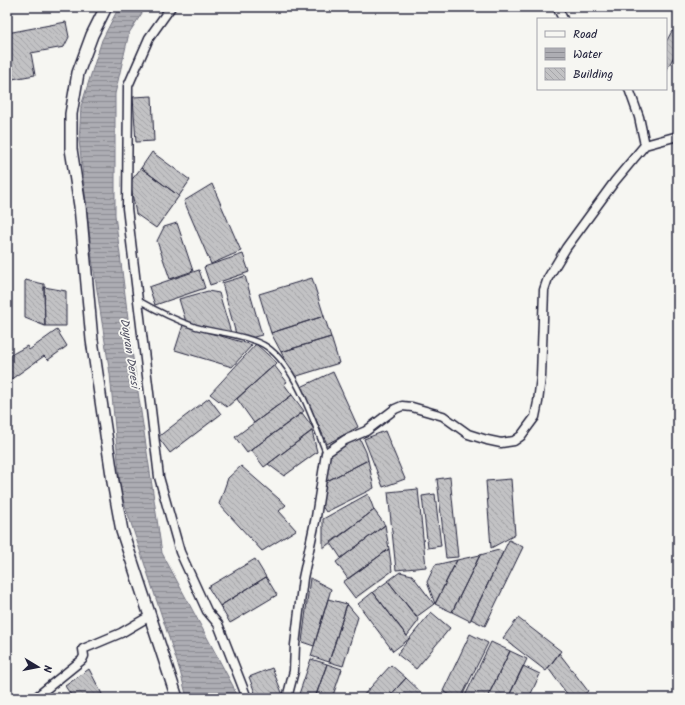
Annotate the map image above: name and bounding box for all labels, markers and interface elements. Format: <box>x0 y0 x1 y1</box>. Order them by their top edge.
legend <box>537 18 667 90</box>
text: Road <box>573 25 598 44</box>
text: Water <box>573 45 603 64</box>
text: Building <box>573 65 613 84</box>
water label: Doyran Deresi <box>115 317 145 392</box>
north arrow <box>18 647 58 687</box>
text: N <box>37 664 56 674</box>

